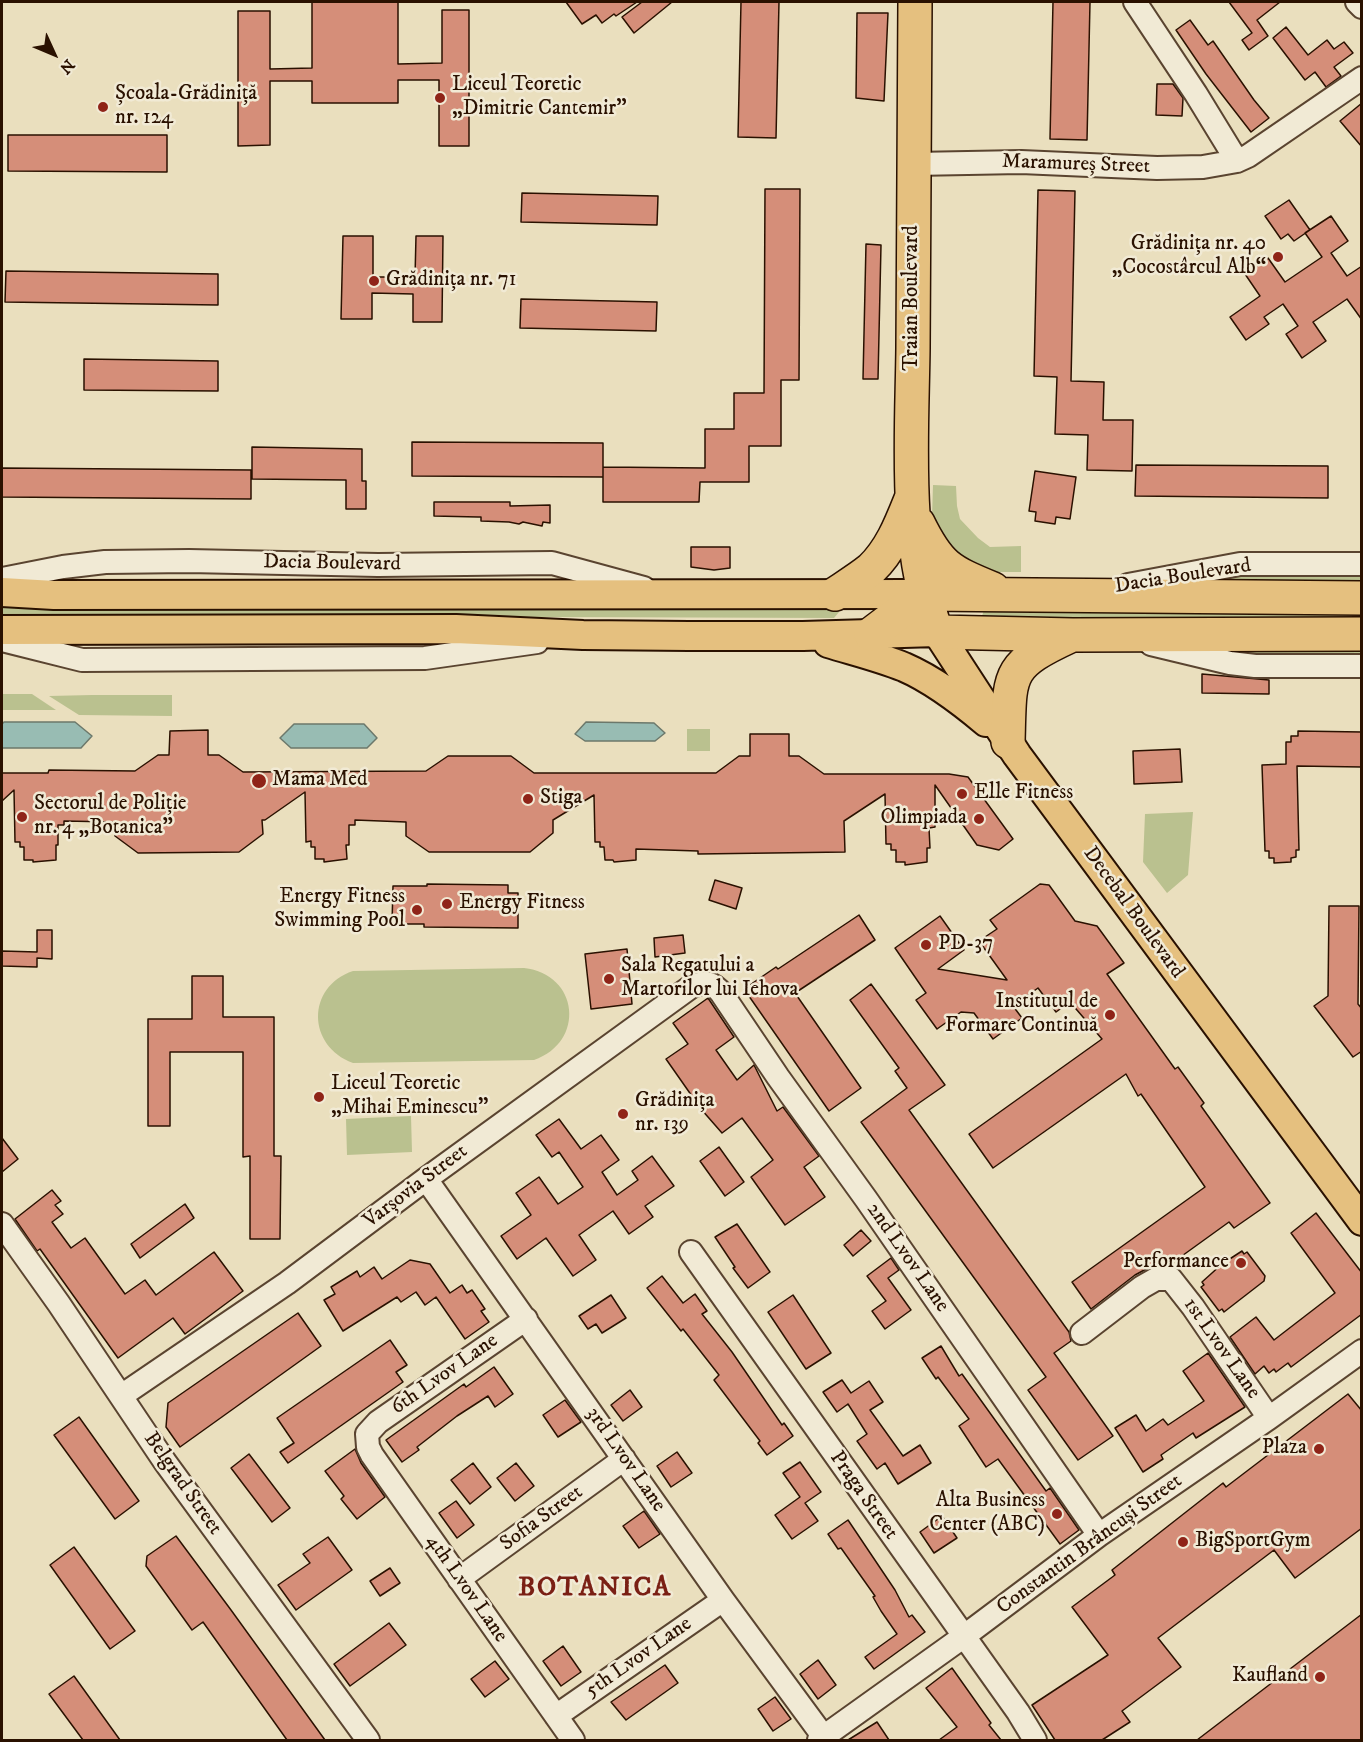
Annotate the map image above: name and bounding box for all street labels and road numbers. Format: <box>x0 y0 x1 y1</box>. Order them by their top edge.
street label: Maramureș Street <box>1001 150 1151 180</box>
street label: Traian Boulevard <box>900 225 926 371</box>
street label: Dacia Boulevard <box>263 550 401 578</box>
street label: Dacia Boulevard <box>1113 554 1253 600</box>
street label: Decebal Boulevard <box>1077 842 1189 984</box>
street label: Varșovia Street <box>359 1140 473 1234</box>
street label: 2nd Lvov Lane <box>860 1198 954 1318</box>
street label: 1st Lvov Lane <box>1177 1294 1265 1404</box>
street label: 6th Lvov Lane <box>387 1329 503 1421</box>
street label: 3rd Lvov Lane <box>580 1403 670 1517</box>
street label: Belgrad Street <box>137 1428 227 1540</box>
street label: Praga Street <box>823 1447 903 1545</box>
street label: Constantin Brâncuși Street <box>992 1469 1188 1621</box>
street label: Sofia Street <box>496 1481 588 1557</box>
street label: 4th Lvov Lane <box>420 1530 512 1648</box>
street label: 5th Lvov Lane <box>581 1612 697 1704</box>

